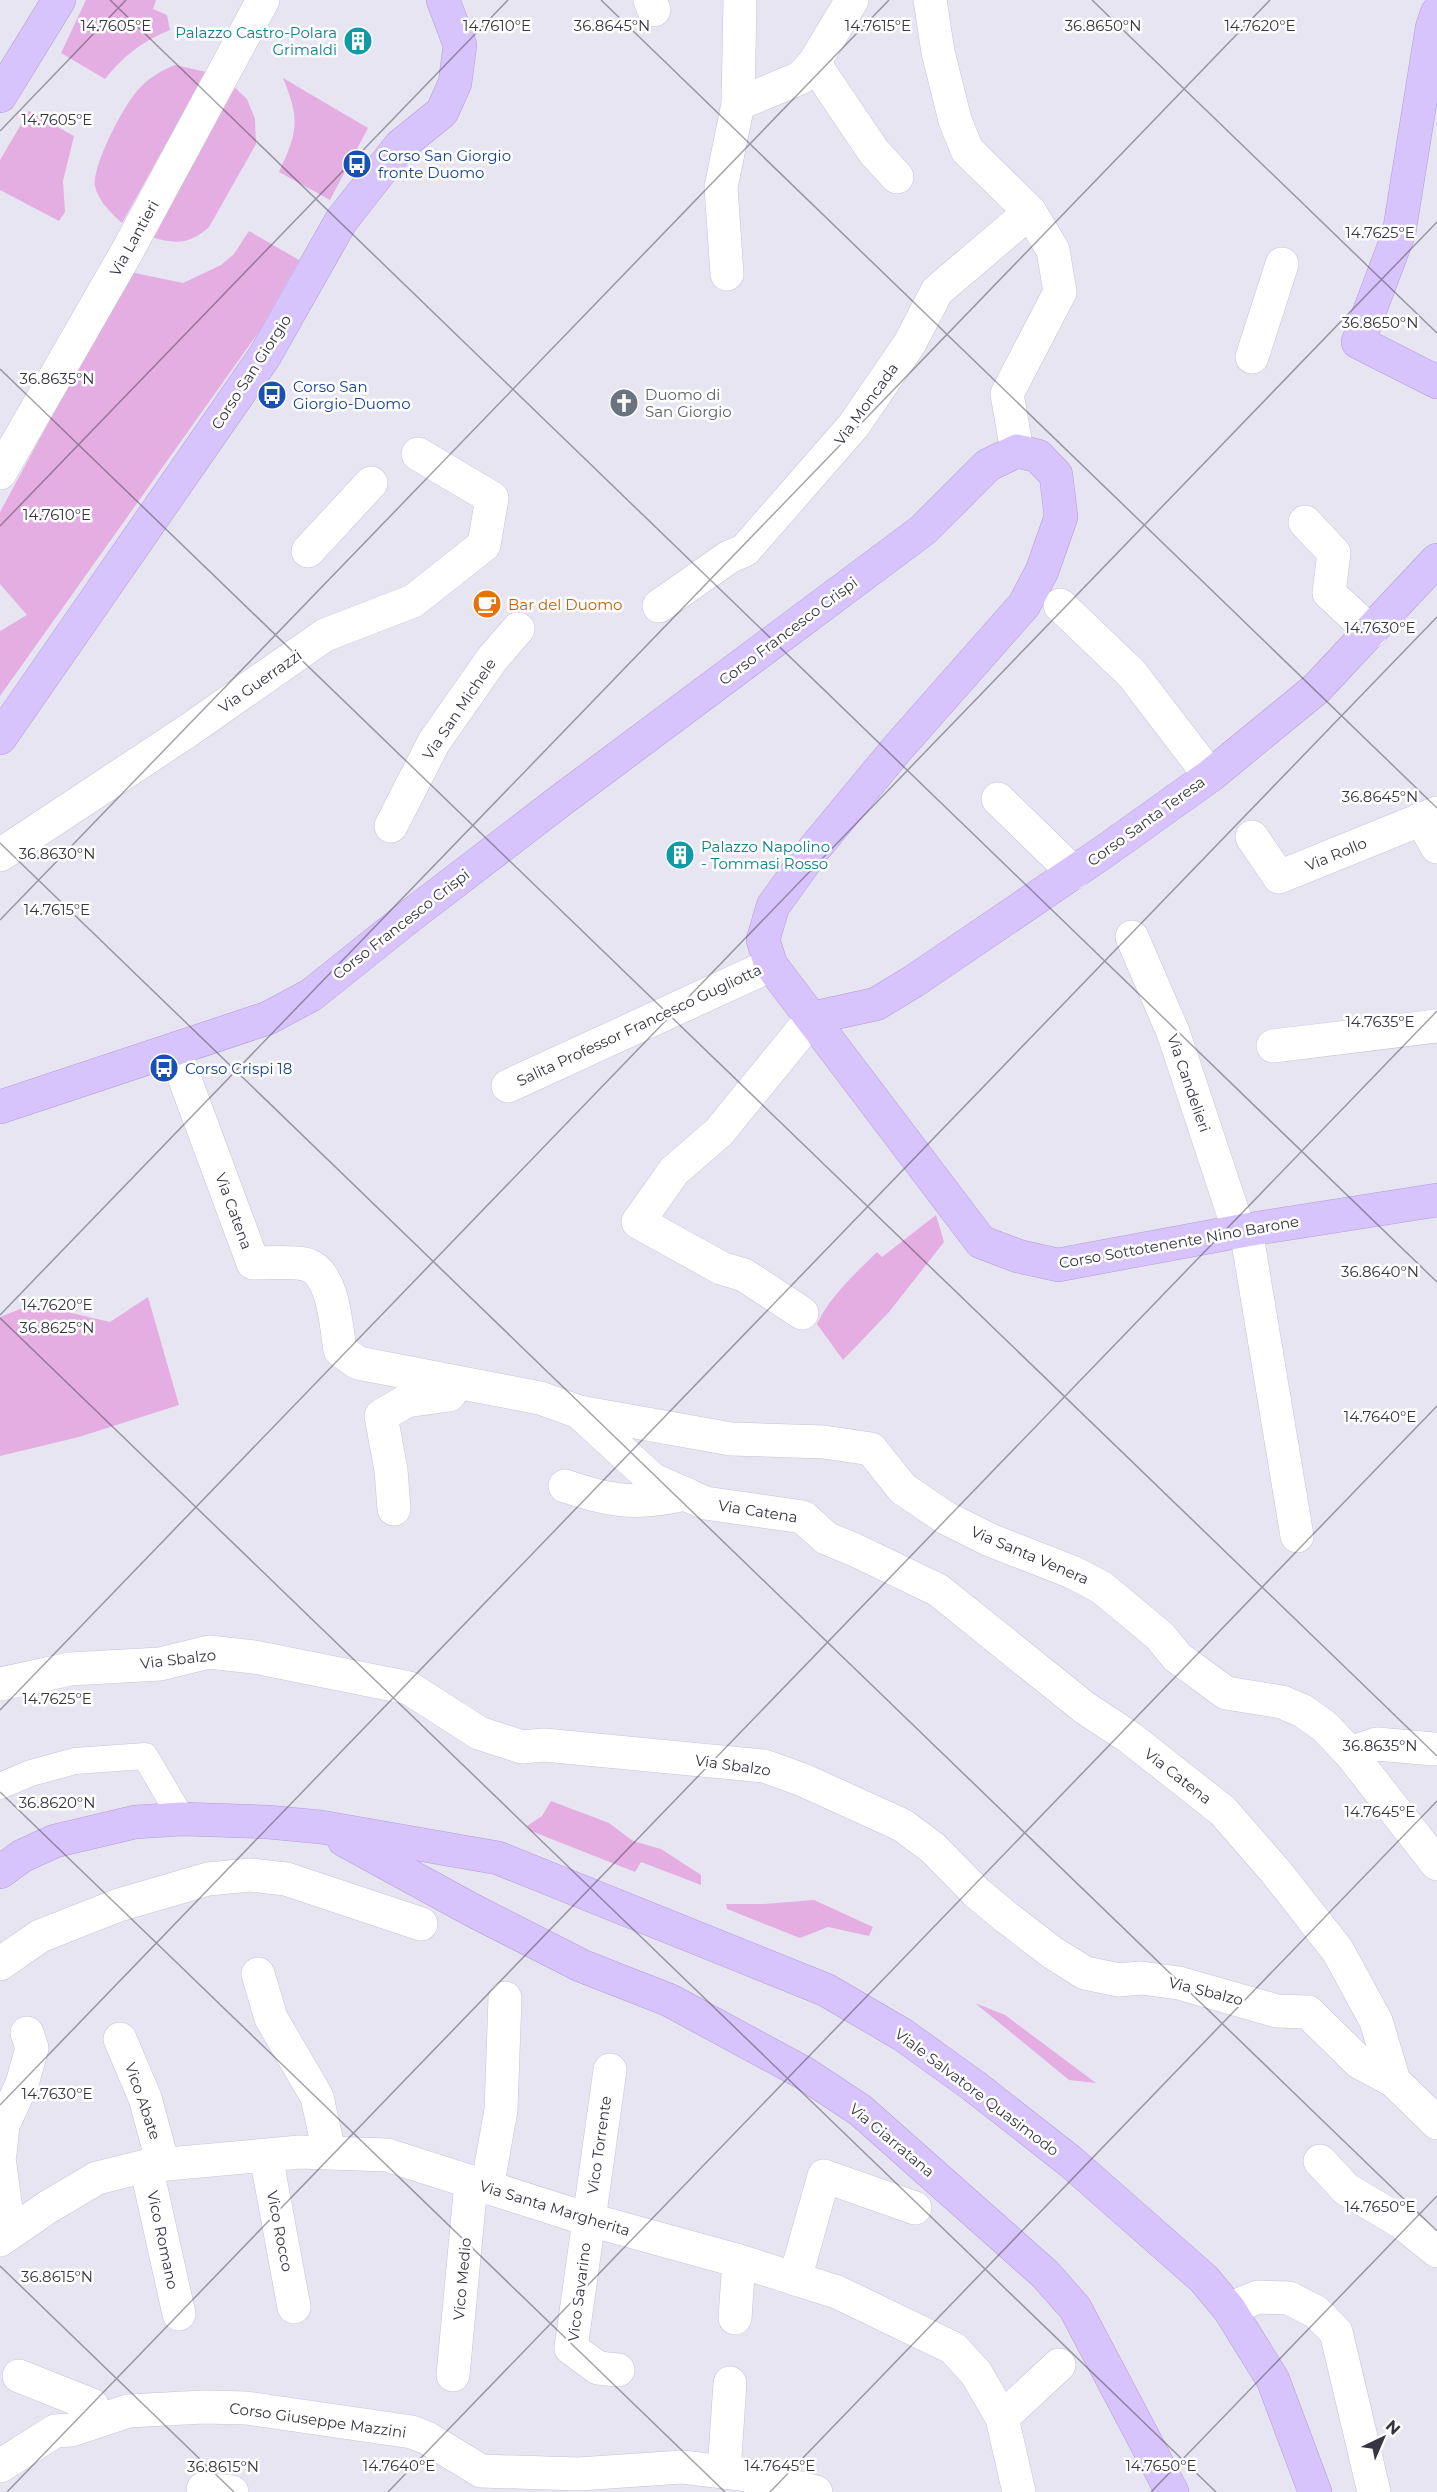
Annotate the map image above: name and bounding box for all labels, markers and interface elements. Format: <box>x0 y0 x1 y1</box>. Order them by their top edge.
text: 14.7605°E <box>81 16 151 35</box>
text: 14.7610°E <box>463 16 531 35</box>
text: 36.8645°N <box>574 16 650 35</box>
text: 14.7615°E <box>845 16 911 35</box>
text: 36.8650°N <box>1065 16 1141 35</box>
text: 14.7620°E <box>1224 16 1296 35</box>
place label: Palazzo Castro-Polara Grimaldi <box>175 23 337 59</box>
building icon: Palazzo Castro-Polara Grimaldi <box>342 25 374 57</box>
text: 14.7605°E <box>22 110 92 129</box>
place label: Corso San Giorgio fronte Duomo <box>378 146 511 182</box>
bus stop icon: Corso San Giorgio fronte Duomo <box>341 148 373 180</box>
street label: Via Lantieri <box>105 197 163 279</box>
text: 14.7625°E <box>1345 223 1415 242</box>
street label: Corso San Giorgio <box>207 311 295 433</box>
text: 36.8650°N <box>1342 313 1418 332</box>
street label: Via Moncada <box>830 359 902 449</box>
text: 36.8635°N <box>20 369 94 388</box>
place label: Corso San Giorgio-Duomo <box>293 377 411 413</box>
bus stop icon: Corso San Giorgio-Duomo <box>256 379 288 411</box>
place label: Duomo di San Giorgio <box>645 385 732 421</box>
church icon: Duomo di San Giorgio <box>608 387 640 419</box>
text: 14.7610°E <box>23 505 91 524</box>
street label: Corso Francesco Crispi <box>715 573 861 689</box>
cafe icon: Bar del Duomo <box>471 588 503 620</box>
place label: Bar del Duomo <box>508 595 623 614</box>
text: 14.7630°E <box>1344 618 1416 637</box>
street label: Via Guerrazzi <box>215 645 305 717</box>
street label: Via San Michele <box>418 655 500 763</box>
street label: Corso Santa Teresa <box>1083 772 1209 870</box>
text: 36.8645°N <box>1342 787 1418 806</box>
street label: Via Rollo <box>1302 833 1370 875</box>
place label: Palazzo Napolino - Tommasi Rosso <box>701 837 830 873</box>
building icon: Palazzo Napolino - Tommasi Rosso <box>664 839 696 871</box>
text: 36.8630°N <box>19 844 95 863</box>
street label: Corso Francesco Crispi <box>329 865 473 983</box>
text: 14.7615°E <box>24 900 90 919</box>
street label: Salita Professor Francesco Gugliotta <box>513 960 765 1090</box>
text: 14.7635°E <box>1345 1012 1415 1031</box>
street label: Via Candelieri <box>1163 1031 1215 1135</box>
bus stop icon: Corso Crispi 18 <box>148 1052 180 1084</box>
place label: Corso Crispi 18 <box>185 1059 292 1078</box>
street label: Via Catena <box>211 1170 257 1252</box>
street label: Corso Sottotenente Nino Barone <box>1058 1212 1300 1272</box>
text: 36.8640°N <box>1341 1262 1419 1281</box>
text: 14.7620°E <box>21 1295 93 1314</box>
text: 36.8625°N <box>19 1318 95 1337</box>
text: 14.7640°E <box>1344 1407 1416 1426</box>
street label: Via Catena <box>717 1495 799 1527</box>
street label: Via Santa Venera <box>968 1522 1092 1588</box>
street label: Via Sbalzo <box>139 1645 217 1673</box>
text: 14.7625°E <box>22 1689 92 1708</box>
text: 36.8635°N <box>1343 1736 1417 1755</box>
street label: Via Catena <box>1141 1744 1215 1808</box>
street label: Via Sbalzo <box>694 1750 772 1780</box>
text: 36.8620°N <box>19 1793 95 1812</box>
text: 14.7645°E <box>1345 1802 1415 1821</box>
street label: Via Sbalzo <box>1167 1973 1245 2009</box>
street label: Viale Salvatore Quasimodo <box>891 2024 1063 2160</box>
street label: Vico Abate <box>121 2060 165 2142</box>
text: 14.7630°E <box>21 2084 93 2103</box>
street label: Vico Torrente <box>583 2095 615 2195</box>
street label: Via Giarratana <box>846 2099 938 2181</box>
street label: Via Santa Margherita <box>477 2176 633 2240</box>
street label: Vico Romano <box>143 2189 183 2291</box>
street label: Vico Rocco <box>263 2189 297 2273</box>
text: 14.7650°E <box>1344 2197 1416 2216</box>
street label: Vico Medio <box>449 2237 475 2321</box>
street label: Vico Savarino <box>563 2241 595 2343</box>
text: 36.8615°N <box>21 2267 93 2286</box>
street label: Corso Giuseppe Mazzini <box>228 2398 408 2442</box>
north arrow <box>1353 2408 1413 2468</box>
text: N <box>1382 2416 1404 2439</box>
text: 14.7640°E <box>363 2456 435 2475</box>
text: 14.7645°E <box>745 2456 815 2475</box>
text: 14.7650°E <box>1125 2456 1197 2475</box>
text: 36.8615°N <box>187 2457 259 2476</box>

